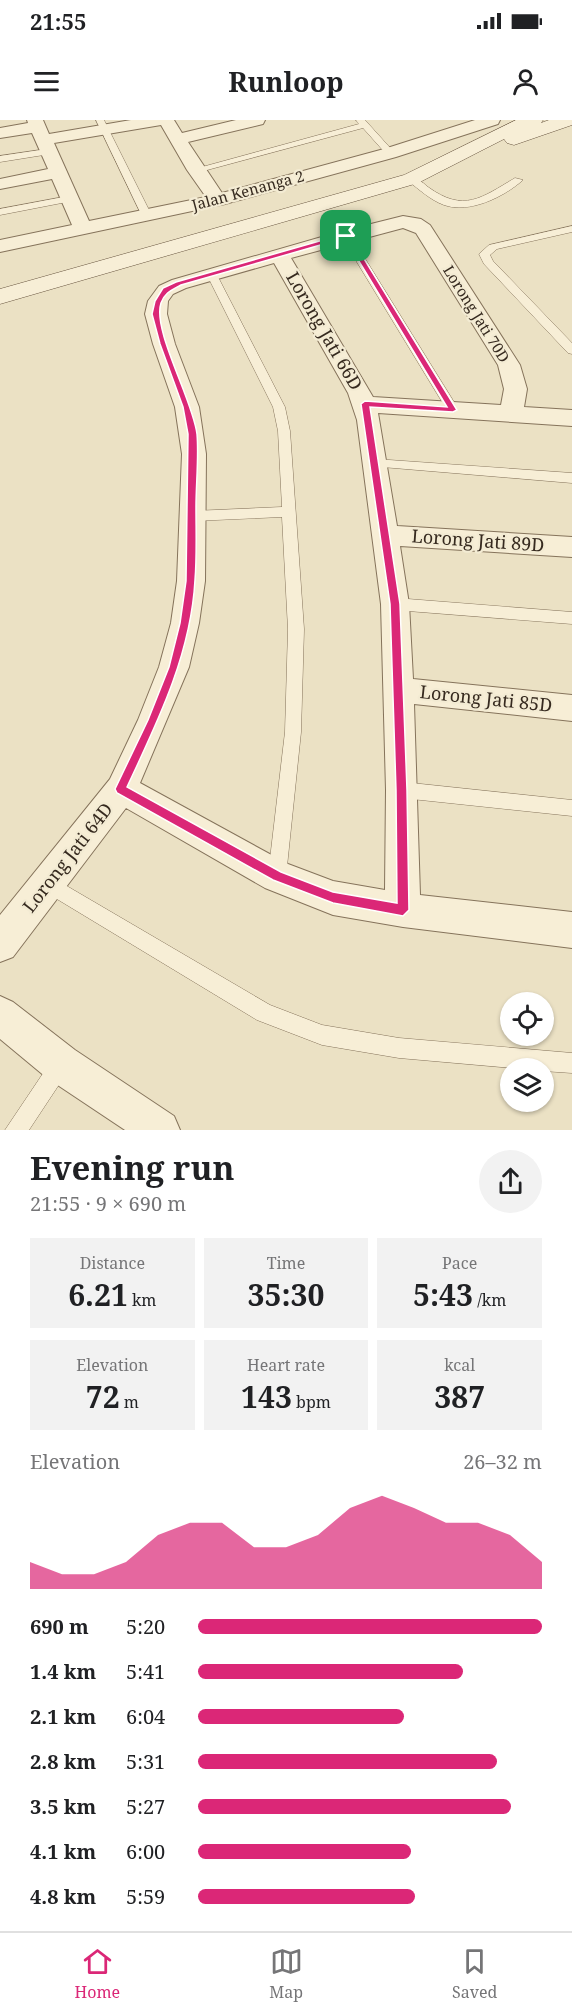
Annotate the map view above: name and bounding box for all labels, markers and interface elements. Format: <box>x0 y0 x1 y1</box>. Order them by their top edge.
text: 21:55 <box>30 6 86 36</box>
text: Runloop <box>228 63 344 100</box>
icon: menu <box>30 65 63 98</box>
icon: person <box>509 65 542 98</box>
street label: Jalan Kenanga 2 <box>189 165 306 215</box>
pin <box>320 210 371 261</box>
icon: arrive <box>329 219 362 252</box>
street label: Lorong Jati 70D <box>439 261 515 366</box>
street label: Lorong Jati 66D <box>281 267 369 394</box>
street label: Lorong Jati 89D <box>411 523 545 557</box>
street label: Lorong Jati 85D <box>419 679 553 717</box>
street label: Lorong Jati 64D <box>17 798 118 917</box>
map controls <box>500 992 554 1112</box>
button: locate <box>500 992 554 1046</box>
button: layers <box>500 1058 554 1112</box>
text: Evening run <box>30 1145 234 1190</box>
button: share <box>479 1150 542 1213</box>
text: 21:55 · 9 × 690 m <box>30 1190 186 1217</box>
text: Distance <box>80 1252 145 1274</box>
text: Time <box>267 1252 305 1274</box>
text: Pace <box>442 1252 477 1274</box>
text: 6.21 <box>68 1274 128 1315</box>
text: 35:30 <box>248 1274 324 1315</box>
text: 5:43 <box>413 1274 473 1315</box>
text: km <box>128 1289 156 1311</box>
text: /km <box>473 1289 506 1311</box>
text: Elevation <box>76 1354 148 1376</box>
text: Heart rate <box>247 1354 325 1376</box>
text: kcal <box>444 1354 475 1376</box>
text: 72 <box>86 1376 120 1417</box>
text: 143 <box>241 1376 292 1417</box>
text: 387 <box>434 1376 485 1417</box>
text: m <box>120 1391 139 1413</box>
text: bpm <box>292 1391 331 1413</box>
text: Elevation <box>30 1448 120 1475</box>
text: 26–32 m <box>463 1448 542 1475</box>
text: 690 m <box>30 1613 89 1640</box>
text: 5:20 <box>126 1613 165 1640</box>
text: 1.4 km <box>30 1658 96 1685</box>
text: 5:41 <box>126 1658 165 1685</box>
text: 2.1 km <box>30 1703 96 1730</box>
text: 6:04 <box>126 1703 165 1730</box>
text: 2.8 km <box>30 1748 96 1775</box>
text: 5:31 <box>126 1748 165 1775</box>
text: 3.5 km <box>30 1793 96 1820</box>
text: 5:27 <box>126 1793 165 1820</box>
text: 4.1 km <box>30 1838 96 1865</box>
text: 6:00 <box>126 1838 165 1865</box>
text: 4.8 km <box>30 1883 96 1910</box>
text: 5:59 <box>126 1883 165 1910</box>
tab: Home <box>75 1945 120 2003</box>
tab: Map <box>269 1945 303 2003</box>
tab: Saved <box>452 1945 497 2003</box>

